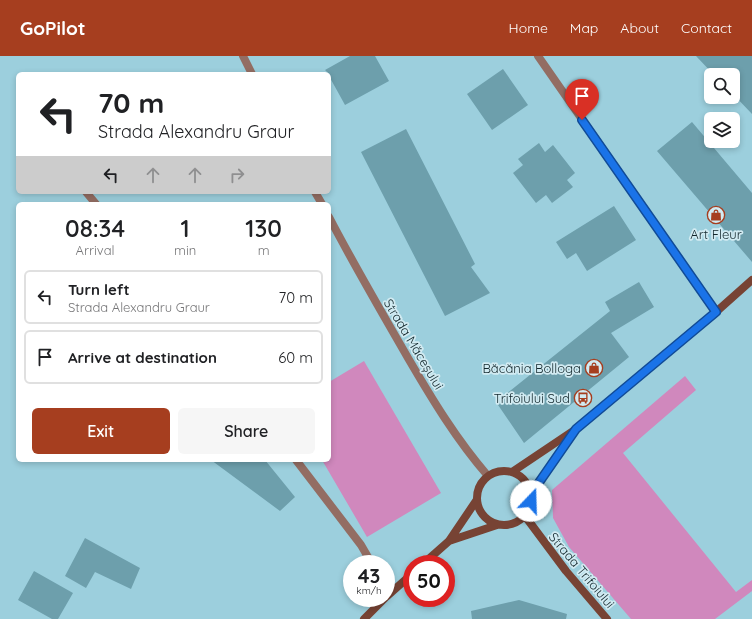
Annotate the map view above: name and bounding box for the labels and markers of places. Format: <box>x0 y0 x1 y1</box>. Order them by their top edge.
pin <box>565 79 599 120</box>
shop icon: Art Fleur <box>706 205 726 225</box>
place label: Art Fleur <box>690 226 742 242</box>
shop icon: Băcănia Bolloga <box>584 358 604 378</box>
place label: Băcănia Bolloga <box>482 360 581 376</box>
bus stop icon: Trifoiului Sud <box>573 388 593 408</box>
place label: Trifoiului Sud <box>494 390 570 406</box>

